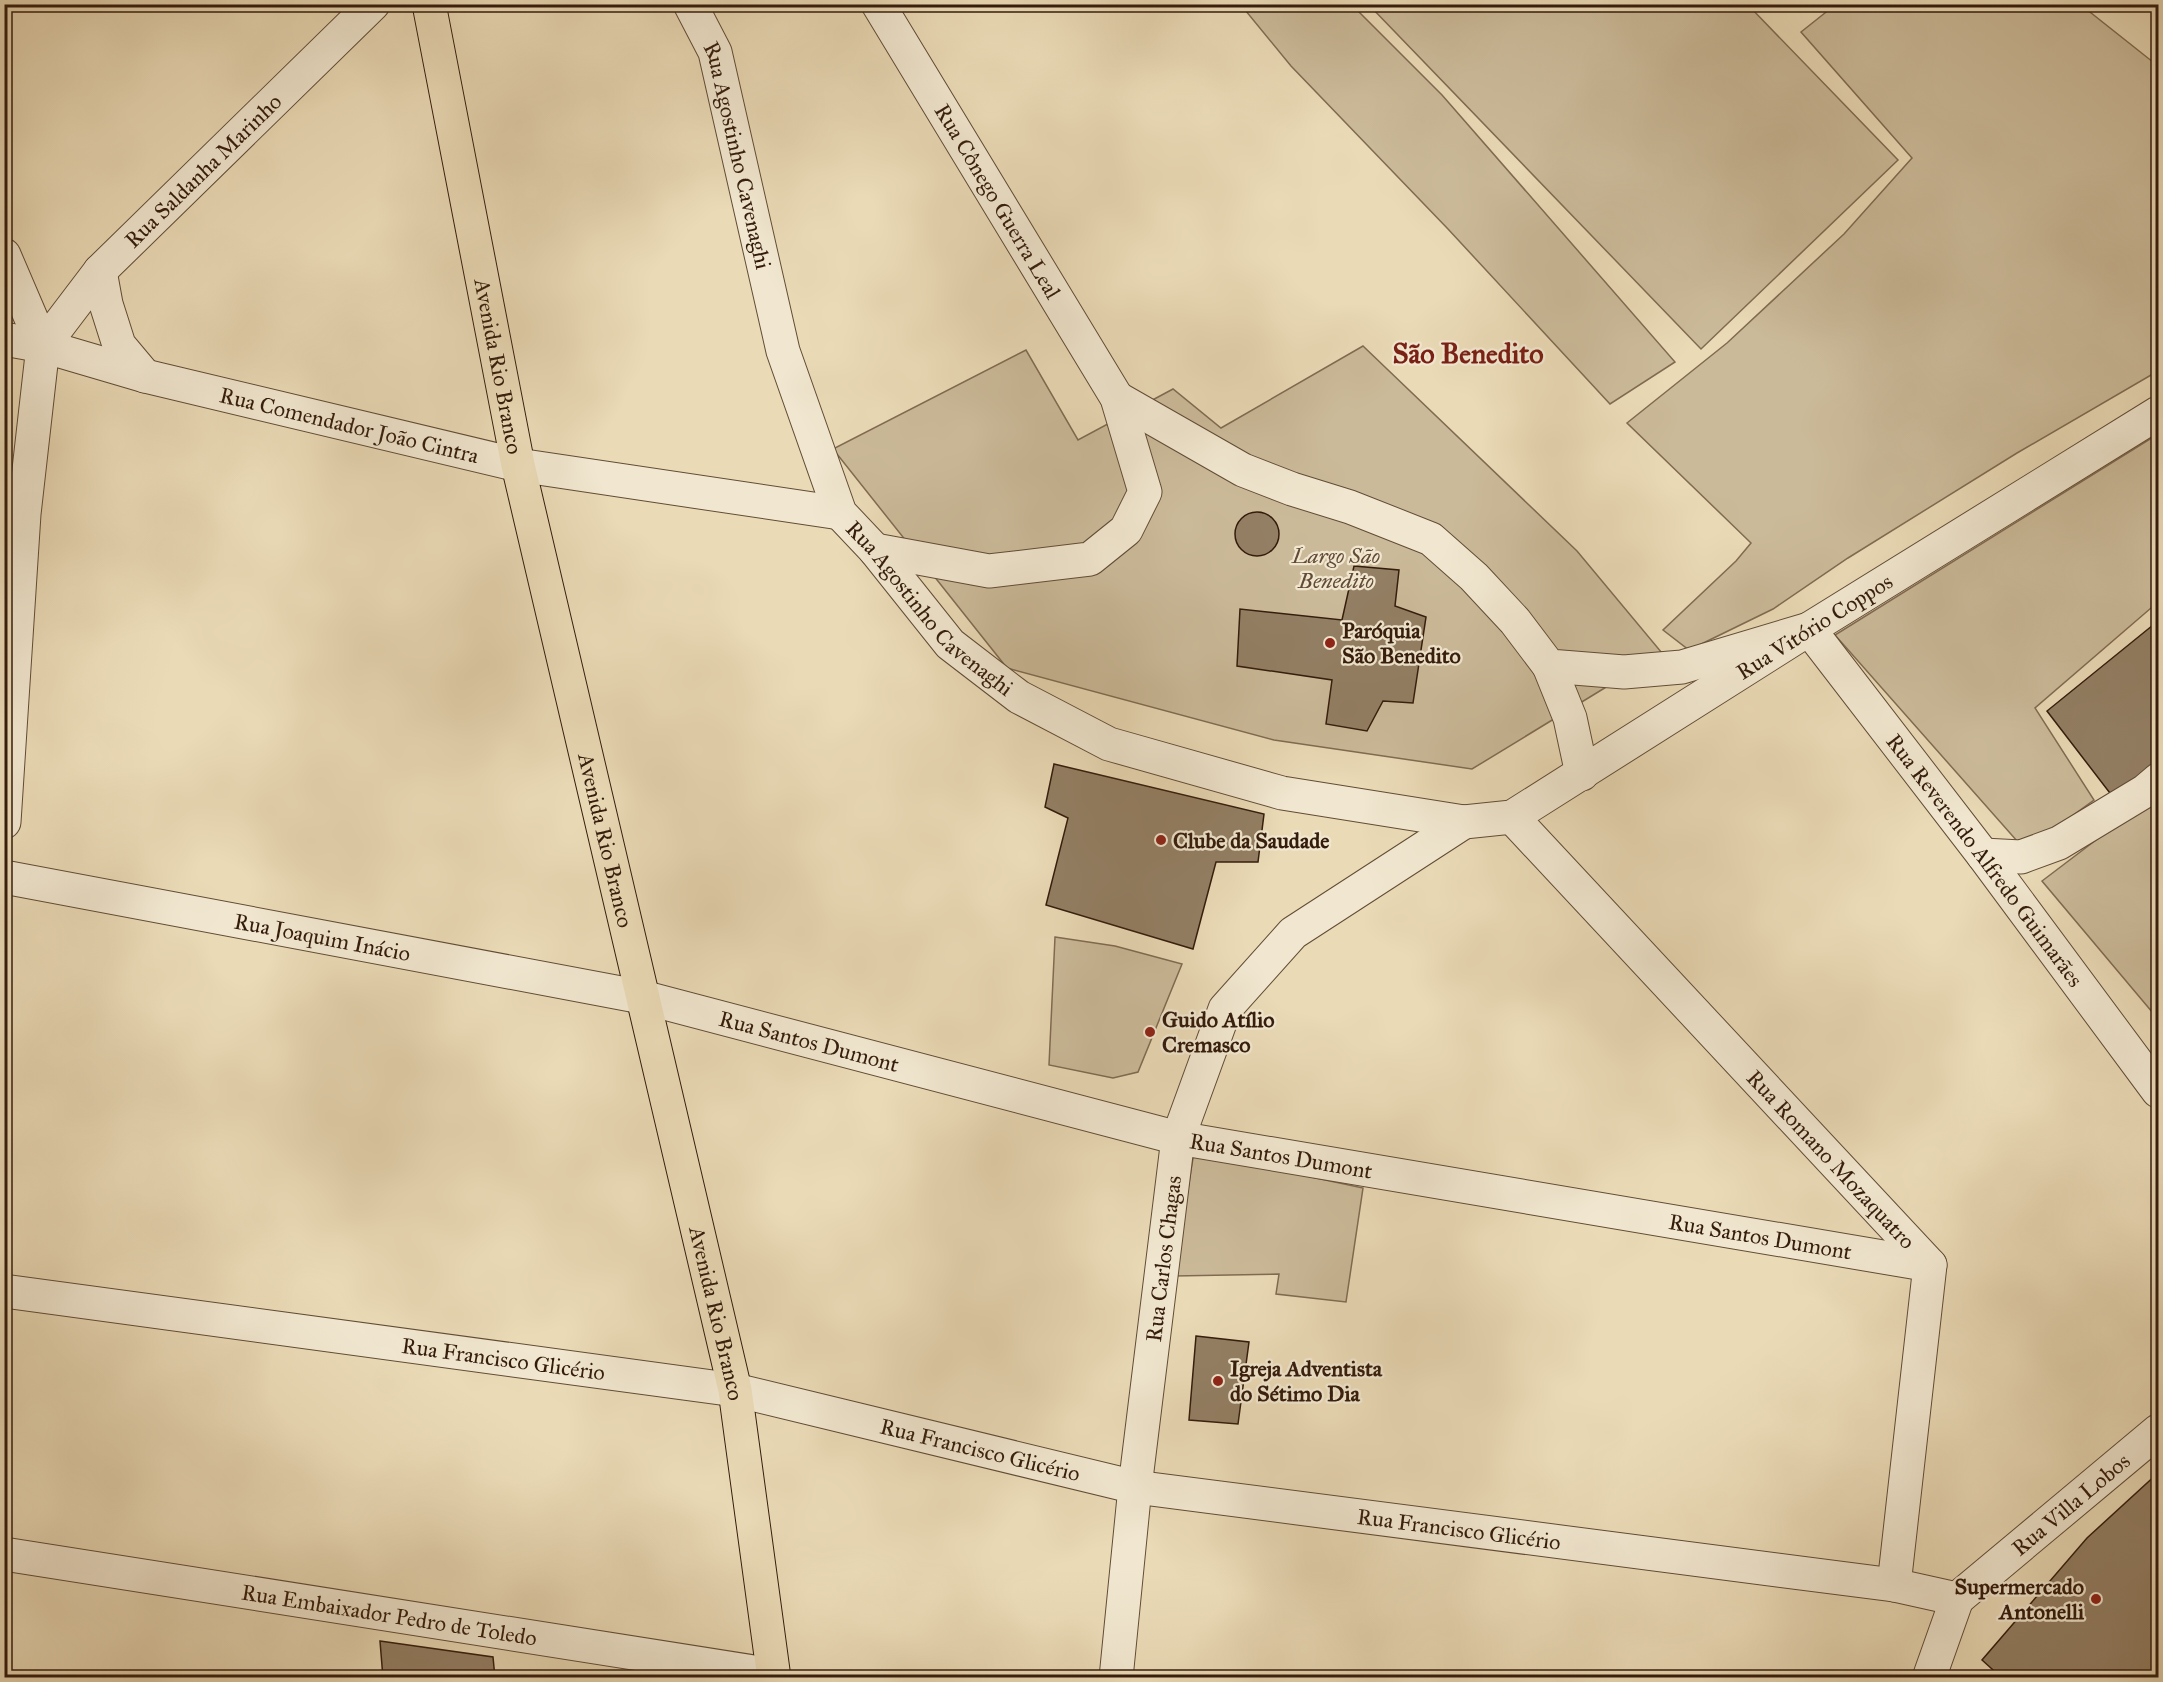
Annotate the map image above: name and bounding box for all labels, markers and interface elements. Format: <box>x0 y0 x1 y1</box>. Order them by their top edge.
street label: Rua Agostinho Cavenaghi <box>698 37 777 272</box>
street label: Rua Saldanha Marinho <box>119 88 287 254</box>
street label: Rua Cônego Guerra Leal <box>929 99 1067 304</box>
street label: Avenida Rio Branco <box>468 275 529 457</box>
district label: São Benedito <box>1392 336 1544 371</box>
street label: Rua Comendador João Cintra <box>217 381 482 469</box>
street label: Rua Agostinho Cavenaghi <box>840 515 1019 702</box>
park label: Largo São Benedito <box>1291 542 1380 594</box>
street label: Rua Vitório Coppos <box>1731 568 1898 686</box>
place label: Paróquia São Benedito <box>1342 617 1461 669</box>
marker: Paróquia São Benedito <box>1323 636 1337 650</box>
street label: Rua Reverendo Alfredo Guimarães <box>1881 728 2089 992</box>
street label: Avenida Rio Branco <box>572 750 639 930</box>
place label: Clube da Saudade <box>1173 827 1329 854</box>
marker: Clube da Saudade <box>1154 833 1168 847</box>
street label: Rua Joaquim Inácio <box>232 908 413 967</box>
street label: Rua Santos Dumont <box>716 1005 902 1078</box>
place label: Guido Atílio Cremasco <box>1162 1006 1274 1058</box>
marker: Guido Atílio Cremasco <box>1143 1025 1157 1039</box>
street label: Rua Romano Mozaquatro <box>1741 1064 1921 1255</box>
street label: Rua Santos Dumont <box>1188 1127 1375 1185</box>
street label: Rua Carlos Chagas <box>1140 1174 1187 1344</box>
street label: Rua Santos Dumont <box>1667 1208 1854 1266</box>
street label: Avenida Rio Branco <box>683 1223 749 1402</box>
street label: Rua Francisco Glicério <box>400 1332 607 1386</box>
place label: Igreja Adventista do Sétimo Dia <box>1230 1355 1383 1407</box>
marker: Igreja Adventista do Sétimo Dia <box>1211 1374 1225 1388</box>
street label: Rua Francisco Glicério <box>877 1413 1083 1487</box>
street label: Rua Villa Lobos <box>2006 1447 2136 1562</box>
street label: Rua Francisco Glicério <box>1356 1503 1562 1556</box>
place label: Supermercado Antonelli <box>1955 1573 2085 1625</box>
street label: Rua Embaixador Pedro de Toledo <box>240 1579 539 1652</box>
marker: Supermercado Antonelli <box>2089 1592 2103 1606</box>

